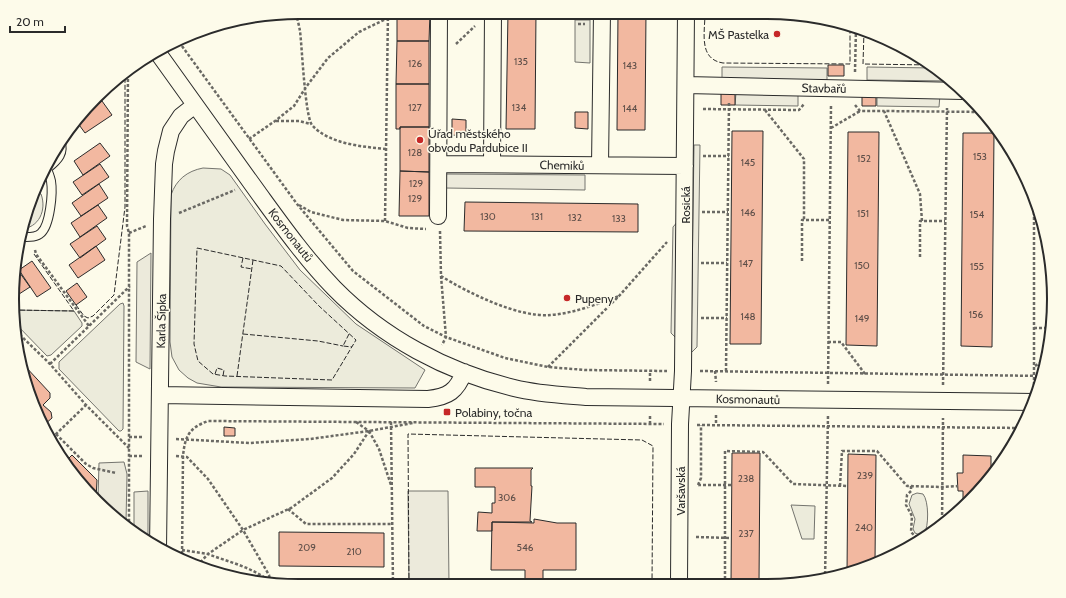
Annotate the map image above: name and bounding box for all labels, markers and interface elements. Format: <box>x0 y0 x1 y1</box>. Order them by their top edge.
scale bar <box>10 8 65 34</box>
text: 20 m <box>16 14 44 29</box>
place label: MŠ Pastelka <box>708 27 769 42</box>
marker: MŠ Pastelka <box>772 29 782 39</box>
house number: 135 <box>514 55 528 68</box>
house number: 126 <box>408 57 422 70</box>
house number: 143 <box>623 59 637 72</box>
street label: Stavbařů <box>801 80 847 96</box>
house number: 127 <box>408 101 422 114</box>
house number: 134 <box>512 101 526 114</box>
house number: 144 <box>623 102 638 115</box>
place label: Úřad městského obvodu Pardubice II <box>428 126 528 155</box>
marker: Úřad městského obvodu Pardubice II <box>415 135 425 145</box>
house number: 128 <box>408 146 422 159</box>
house number: 153 <box>973 150 987 163</box>
house number: 152 <box>857 152 871 165</box>
house number: 145 <box>741 156 755 169</box>
street label: Chemiků <box>539 157 585 173</box>
house number: 129 <box>409 177 423 190</box>
street label: Rosická <box>678 186 693 224</box>
house number: 129 <box>408 192 422 205</box>
street label: Kosmonautů <box>265 205 317 265</box>
house number: 146 <box>741 206 756 219</box>
house number: 151 <box>857 207 869 220</box>
house number: 154 <box>970 208 984 221</box>
house number: 130 <box>480 210 496 223</box>
house number: 131 <box>531 210 543 223</box>
house number: 132 <box>568 211 582 224</box>
house number: 133 <box>612 212 626 225</box>
house number: 147 <box>739 257 753 270</box>
house number: 150 <box>854 259 870 272</box>
house number: 155 <box>970 260 984 273</box>
place label: Pupeny <box>575 291 614 306</box>
street label: Karla Šípka <box>153 293 169 349</box>
marker: Pupeny <box>562 293 572 303</box>
house number: 156 <box>969 308 983 321</box>
house number: 148 <box>740 310 756 323</box>
house number: 149 <box>855 312 870 325</box>
street label: Kosmonautů <box>716 391 780 407</box>
place label: Polabiny, točna <box>455 405 532 420</box>
marker: Polabiny, točna <box>442 407 452 417</box>
street label: Varšavská <box>673 466 688 515</box>
house number: 239 <box>857 469 873 482</box>
house number: 238 <box>738 472 754 485</box>
house number: 306 <box>498 491 516 504</box>
house number: 240 <box>855 521 873 534</box>
house number: 237 <box>738 527 754 540</box>
house number: 209 <box>298 541 316 554</box>
house number: 546 <box>517 541 534 554</box>
house number: 210 <box>346 545 362 558</box>

